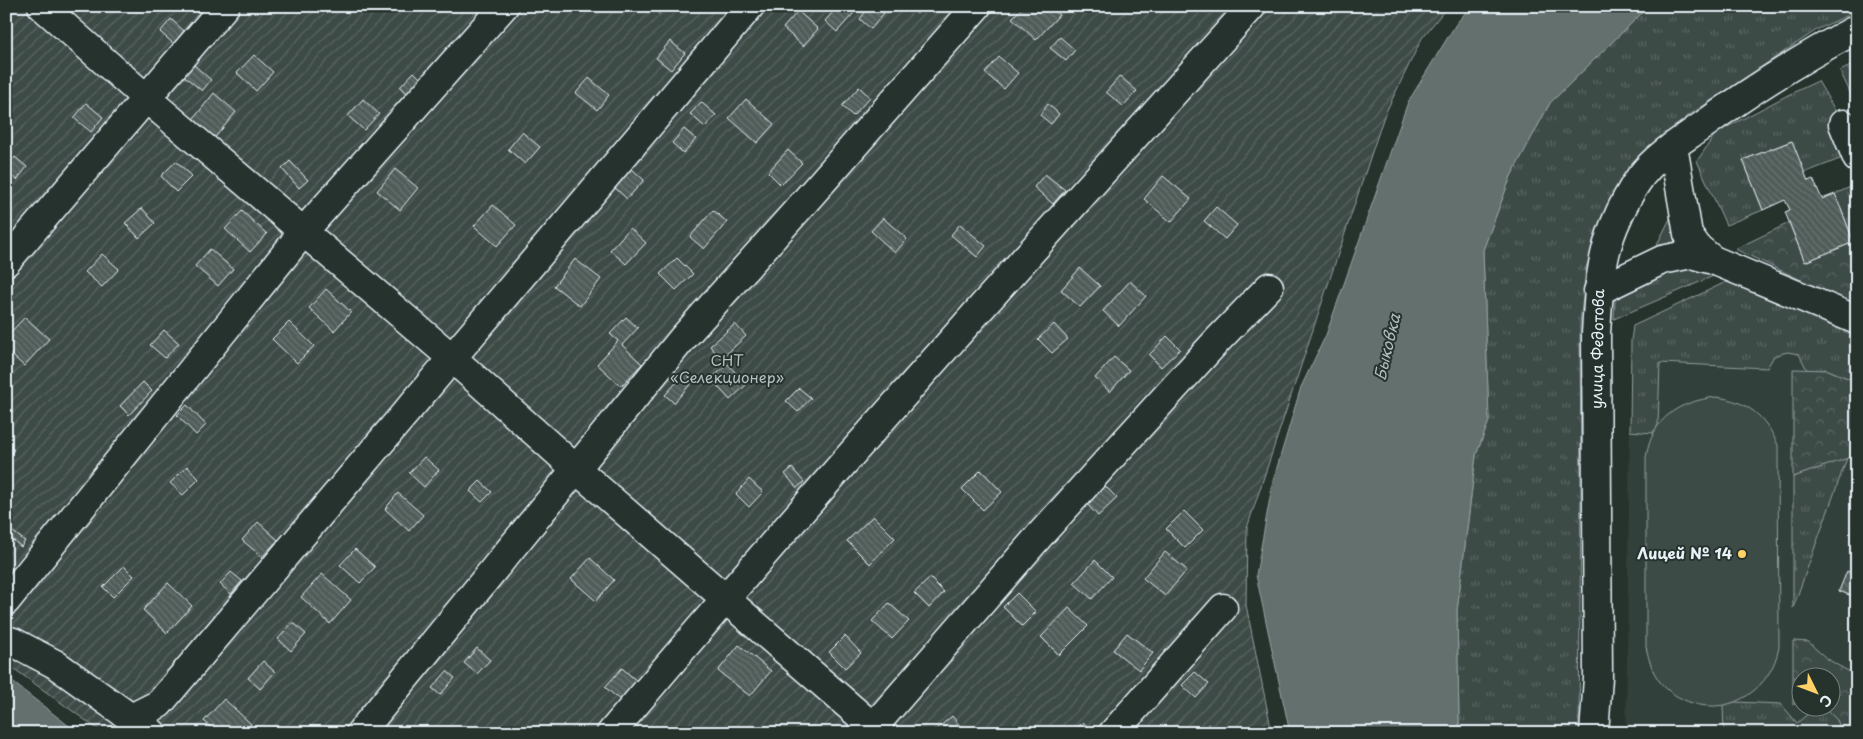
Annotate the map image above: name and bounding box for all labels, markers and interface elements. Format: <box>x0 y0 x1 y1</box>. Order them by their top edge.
street label: улица Федотова <box>1584 288 1609 409</box>
water label: Быковка <box>1367 310 1406 383</box>
park label: СНТ «Селекционер» <box>670 348 784 388</box>
place label: Лицей № 14 <box>1637 541 1732 564</box>
marker: Лицей № 14 <box>1736 548 1748 560</box>
north arrow <box>1790 666 1840 716</box>
text: С <box>1815 690 1837 712</box>

